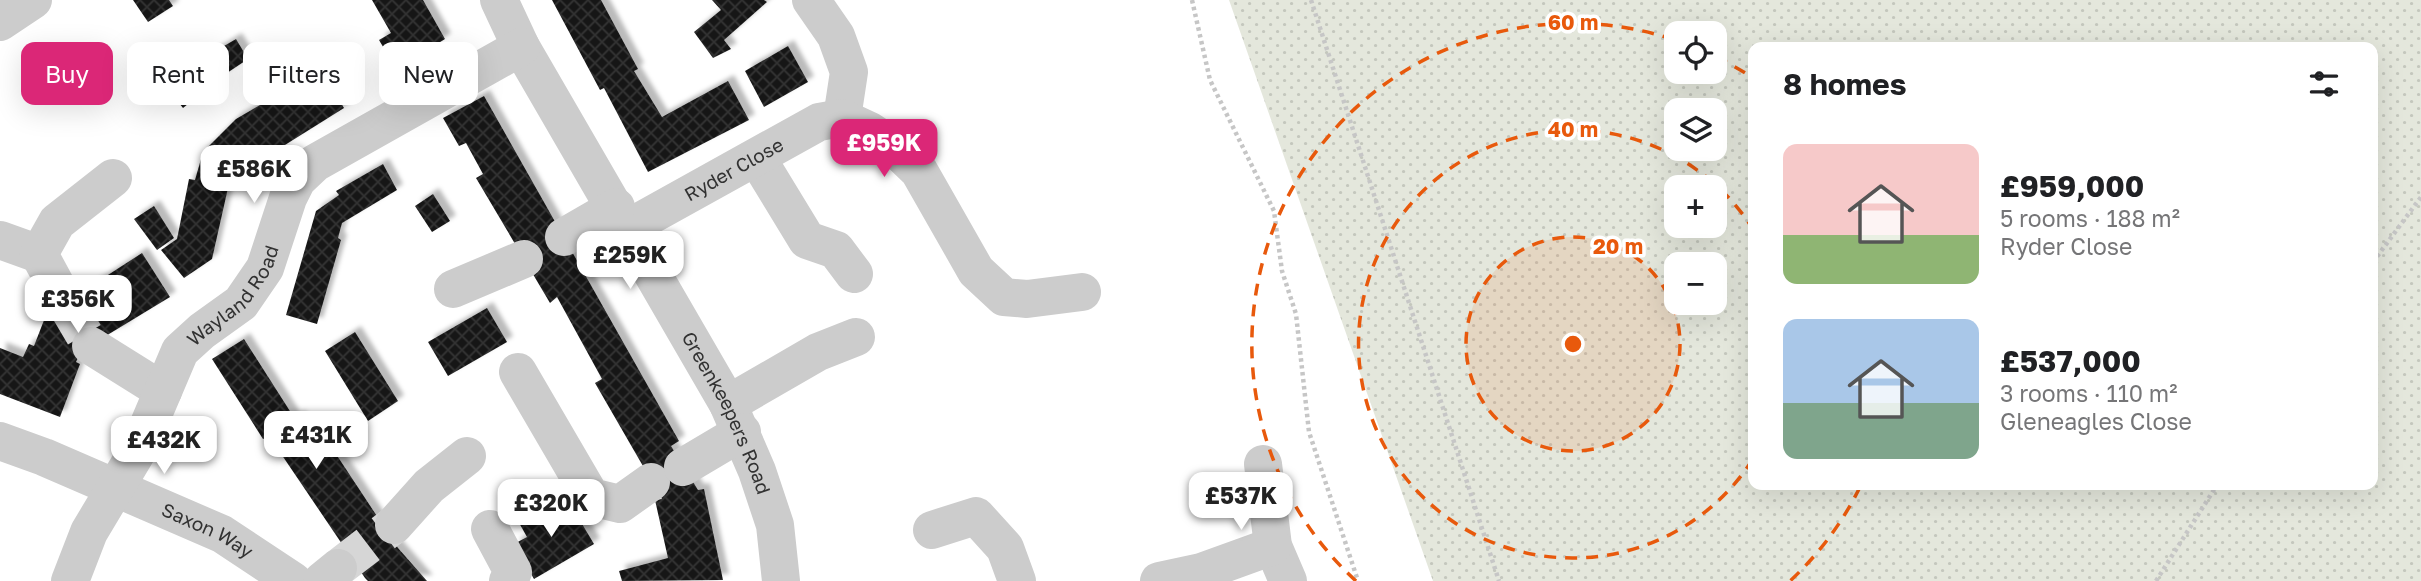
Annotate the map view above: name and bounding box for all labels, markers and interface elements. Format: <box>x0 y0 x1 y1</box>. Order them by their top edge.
text: 60 m <box>1548 9 1598 35</box>
map controls <box>1664 21 1727 315</box>
button: locate <box>1664 21 1727 84</box>
chip: Buy <box>21 42 113 105</box>
chip: Rent <box>127 42 229 105</box>
chip: Filters <box>243 42 365 105</box>
chip: New <box>379 42 478 105</box>
icon: filters <box>2305 65 2343 103</box>
text: 8 homes <box>1783 66 1907 102</box>
button: layers <box>1664 98 1727 161</box>
text: 40 m <box>1548 116 1598 142</box>
pin: £959K <box>835 120 933 179</box>
text: £959K <box>846 128 922 156</box>
street label: Ryder Close <box>680 132 787 205</box>
pin: £586K <box>205 146 303 205</box>
text: £586K <box>216 154 292 182</box>
text: £959,000 <box>2000 168 2144 204</box>
icon: home <box>1839 172 1923 256</box>
button: + <box>1664 175 1727 238</box>
text: 5 rooms · 188 m² <box>2000 204 2180 232</box>
pin: £259K <box>581 232 679 291</box>
text: Ryder Close <box>2000 232 2132 260</box>
text: 20 m <box>1593 233 1643 259</box>
text: £259K <box>593 240 667 268</box>
street label: Wayland Road <box>182 242 283 350</box>
button: − <box>1664 252 1727 315</box>
pin: £356K <box>29 276 127 335</box>
text: £356K <box>41 284 115 312</box>
street label: Greenkeepers Road <box>677 327 776 497</box>
centre of rings <box>1561 332 1585 356</box>
text: £537,000 <box>2000 343 2141 379</box>
icon: home <box>1839 347 1923 431</box>
text: 3 rooms · 110 m² <box>2000 379 2177 407</box>
text: Gleneagles Close <box>2000 407 2192 435</box>
pin: £431K <box>267 412 365 471</box>
pin: £432K <box>115 416 213 476</box>
text: £431K <box>280 420 352 448</box>
text: £432K <box>127 425 201 453</box>
pin: £537K <box>1192 472 1290 532</box>
pin: £320K <box>502 480 600 539</box>
text: £537K <box>1205 481 1277 509</box>
text: £320K <box>514 488 588 516</box>
street label: Saxon Way <box>158 497 258 563</box>

